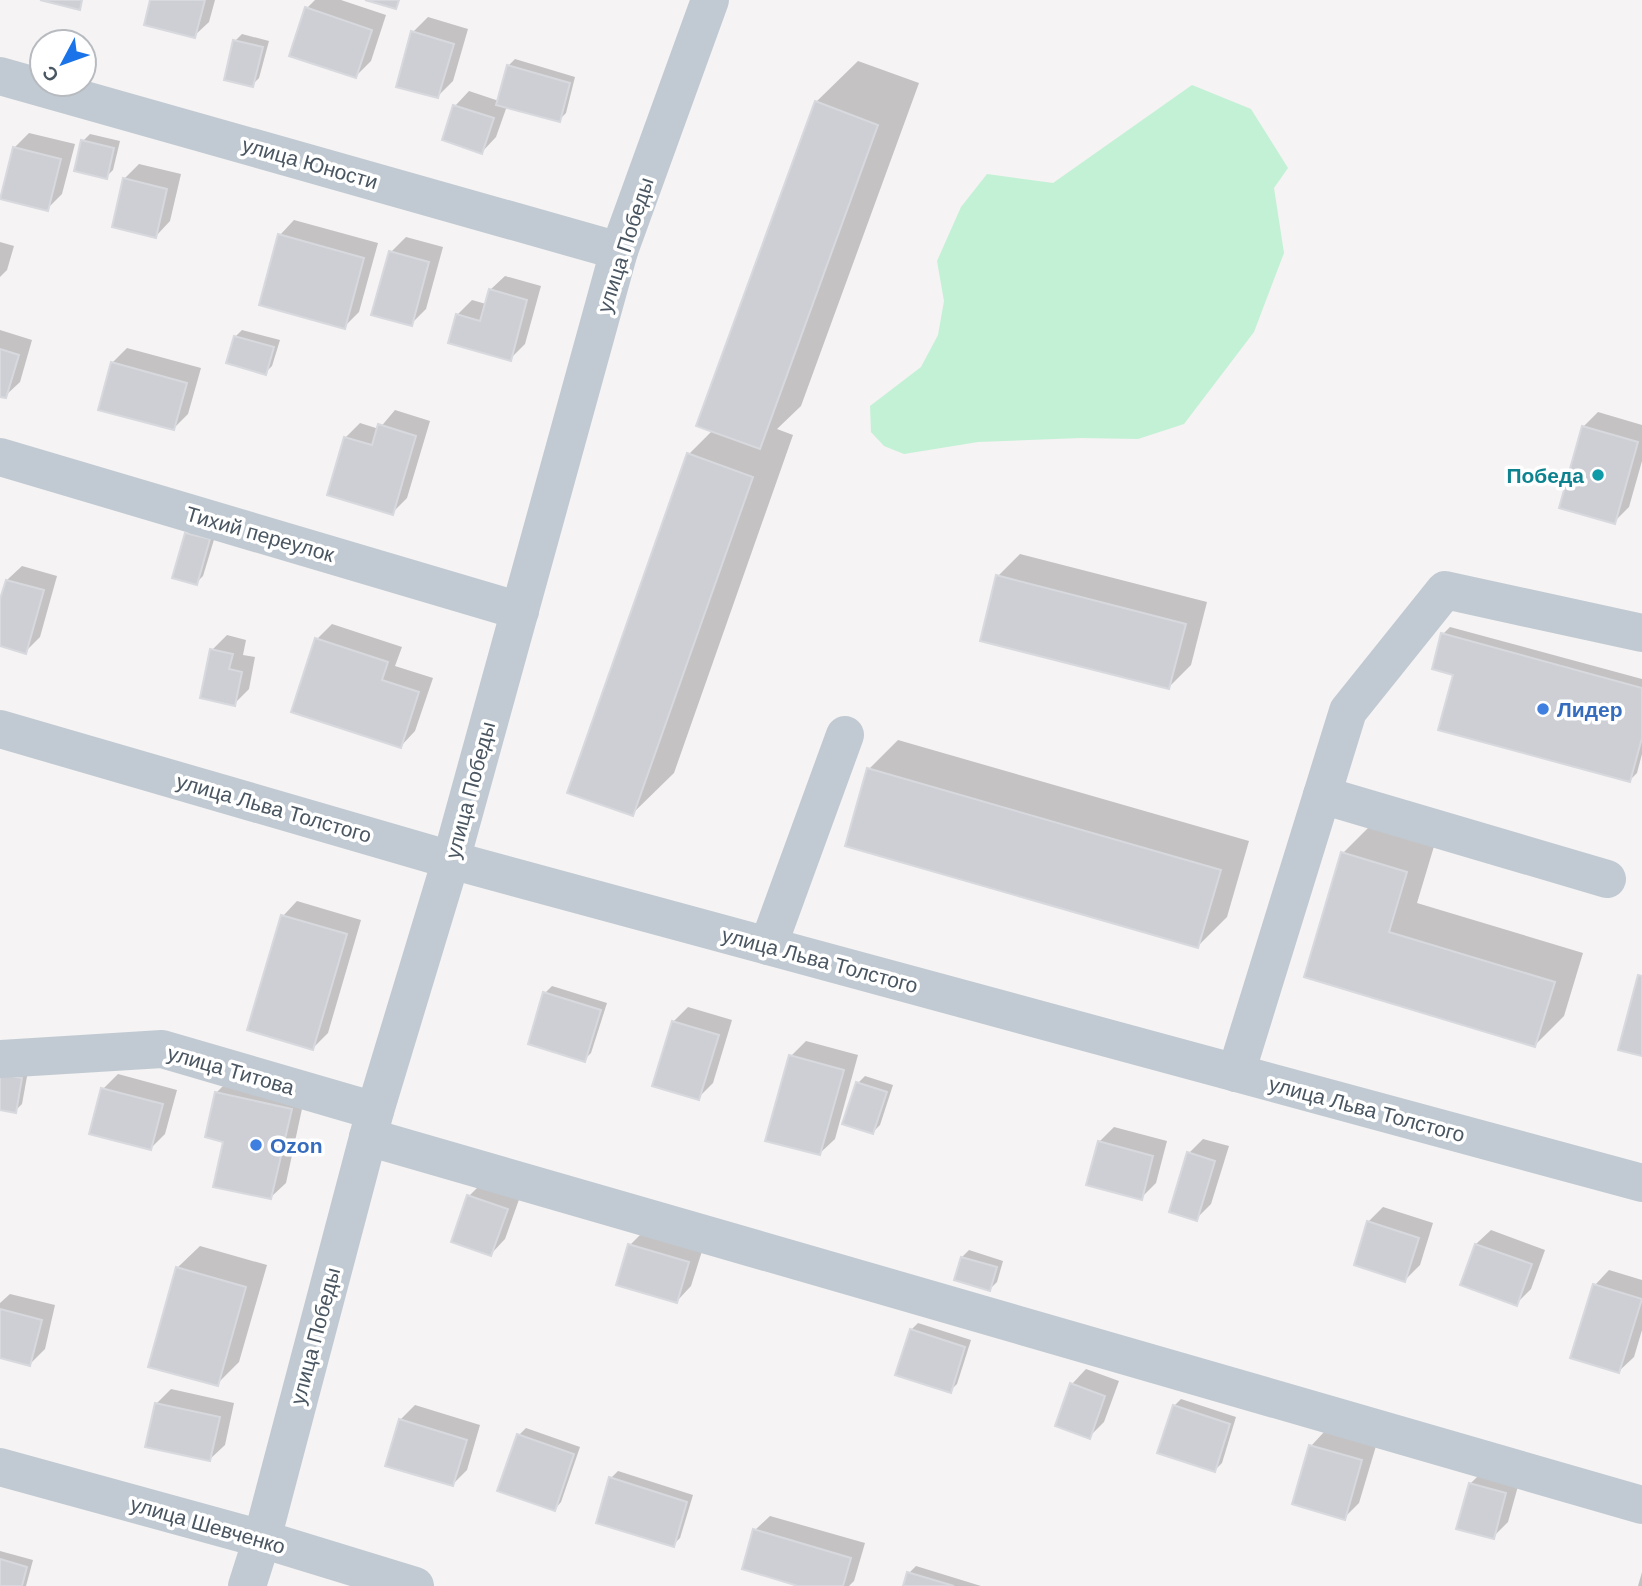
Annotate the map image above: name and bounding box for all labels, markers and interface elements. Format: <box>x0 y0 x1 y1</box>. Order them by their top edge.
north arrow <box>28 28 98 98</box>
text: С <box>38 62 63 86</box>
street label: улица Юности <box>240 133 380 193</box>
street label: улица Победы <box>592 175 658 315</box>
place label: Победа <box>1506 464 1584 487</box>
marker: Победа <box>1590 467 1606 483</box>
street label: Тихий переулок <box>183 502 337 566</box>
place label: Лидер <box>1557 698 1622 721</box>
marker: Лидер <box>1535 701 1551 717</box>
street label: улица Победы <box>441 719 499 861</box>
street label: улица Льва Толстого <box>174 769 374 847</box>
street label: улица Льва Толстого <box>720 923 920 997</box>
street label: улица Титова <box>165 1041 297 1099</box>
street label: улица Льва Толстого <box>1267 1072 1467 1146</box>
place label: Ozon <box>270 1134 323 1157</box>
marker: Ozon <box>248 1137 264 1153</box>
street label: улица Победы <box>286 1265 344 1407</box>
street label: улица Шевченко <box>128 1492 288 1558</box>

